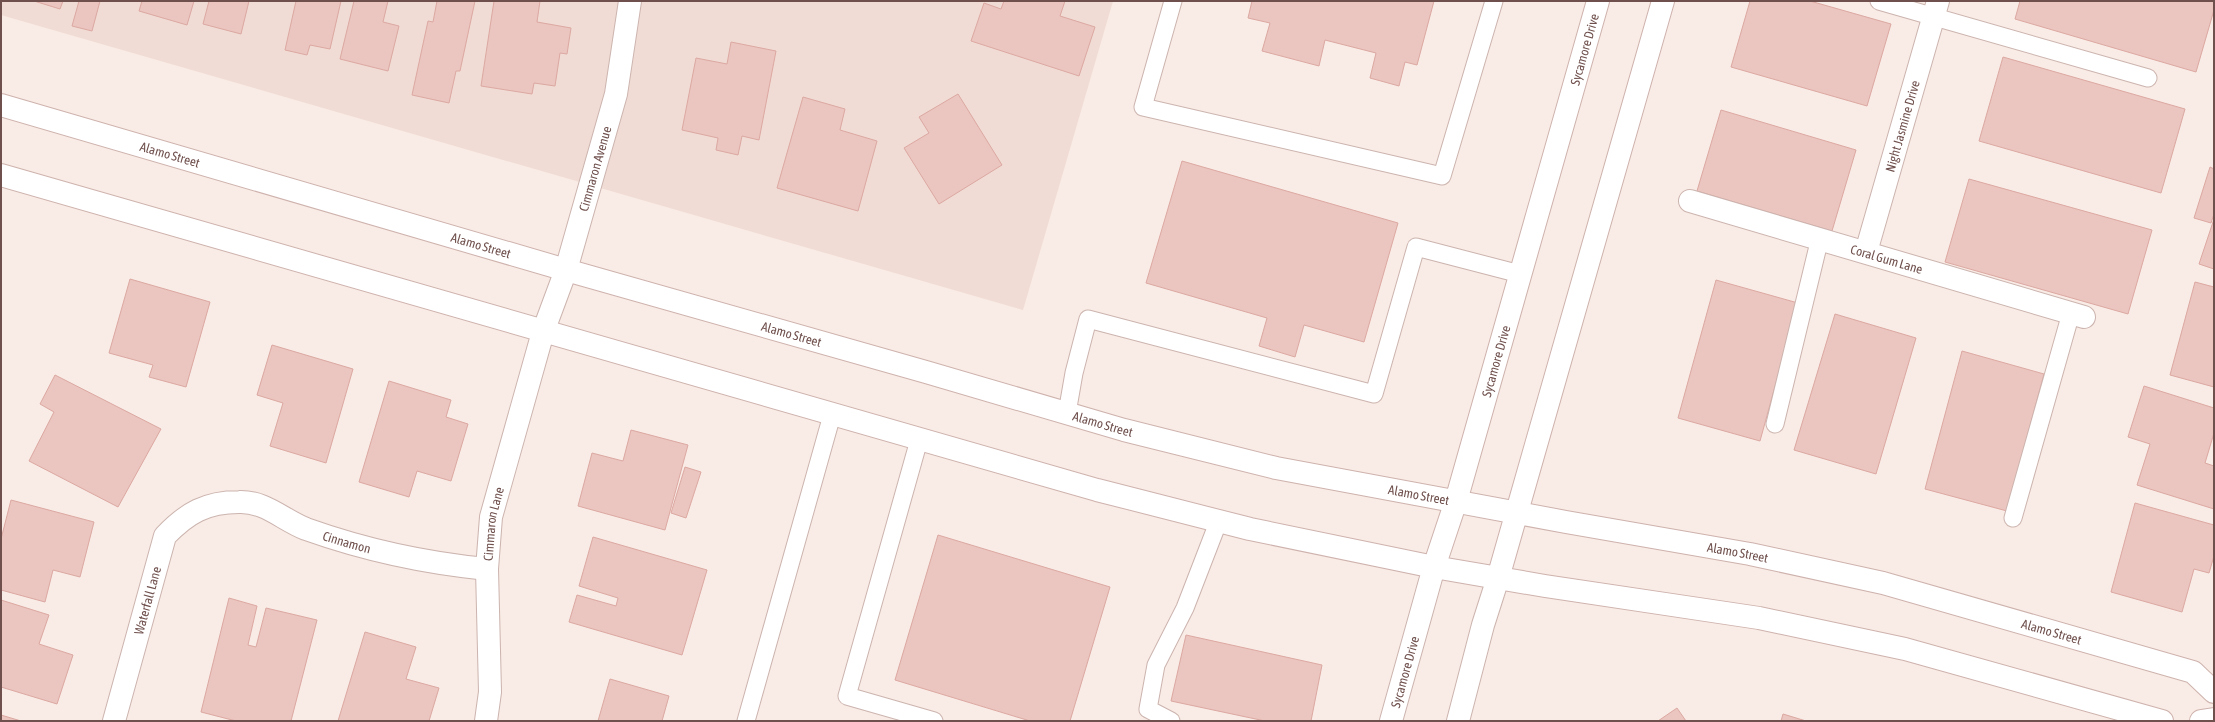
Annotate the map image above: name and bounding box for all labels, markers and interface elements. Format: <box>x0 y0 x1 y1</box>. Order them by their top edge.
street label: Sycamore Drive <box>1567 12 1602 87</box>
street label: Night Jasmine Drive <box>1882 79 1923 174</box>
street label: Cimmaron Avenue <box>576 125 614 213</box>
street label: Alamo Street <box>138 139 202 171</box>
street label: Alamo Street <box>449 230 513 262</box>
street label: Coral Gum Lane <box>1849 242 1924 277</box>
street label: Alamo Street <box>760 319 823 350</box>
street label: Sycamore Drive <box>1479 324 1514 399</box>
street label: Alamo Street <box>1071 408 1134 440</box>
street label: Alamo Street <box>1387 482 1451 508</box>
street label: Cimmaron Lane <box>481 485 507 561</box>
street label: Cinnamon <box>321 528 372 556</box>
street label: Alamo Street <box>1706 540 1770 566</box>
street label: Waterfall Lane <box>131 565 164 636</box>
street label: Alamo Street <box>2020 616 2083 648</box>
street label: Sycamore Drive <box>1388 634 1422 710</box>

